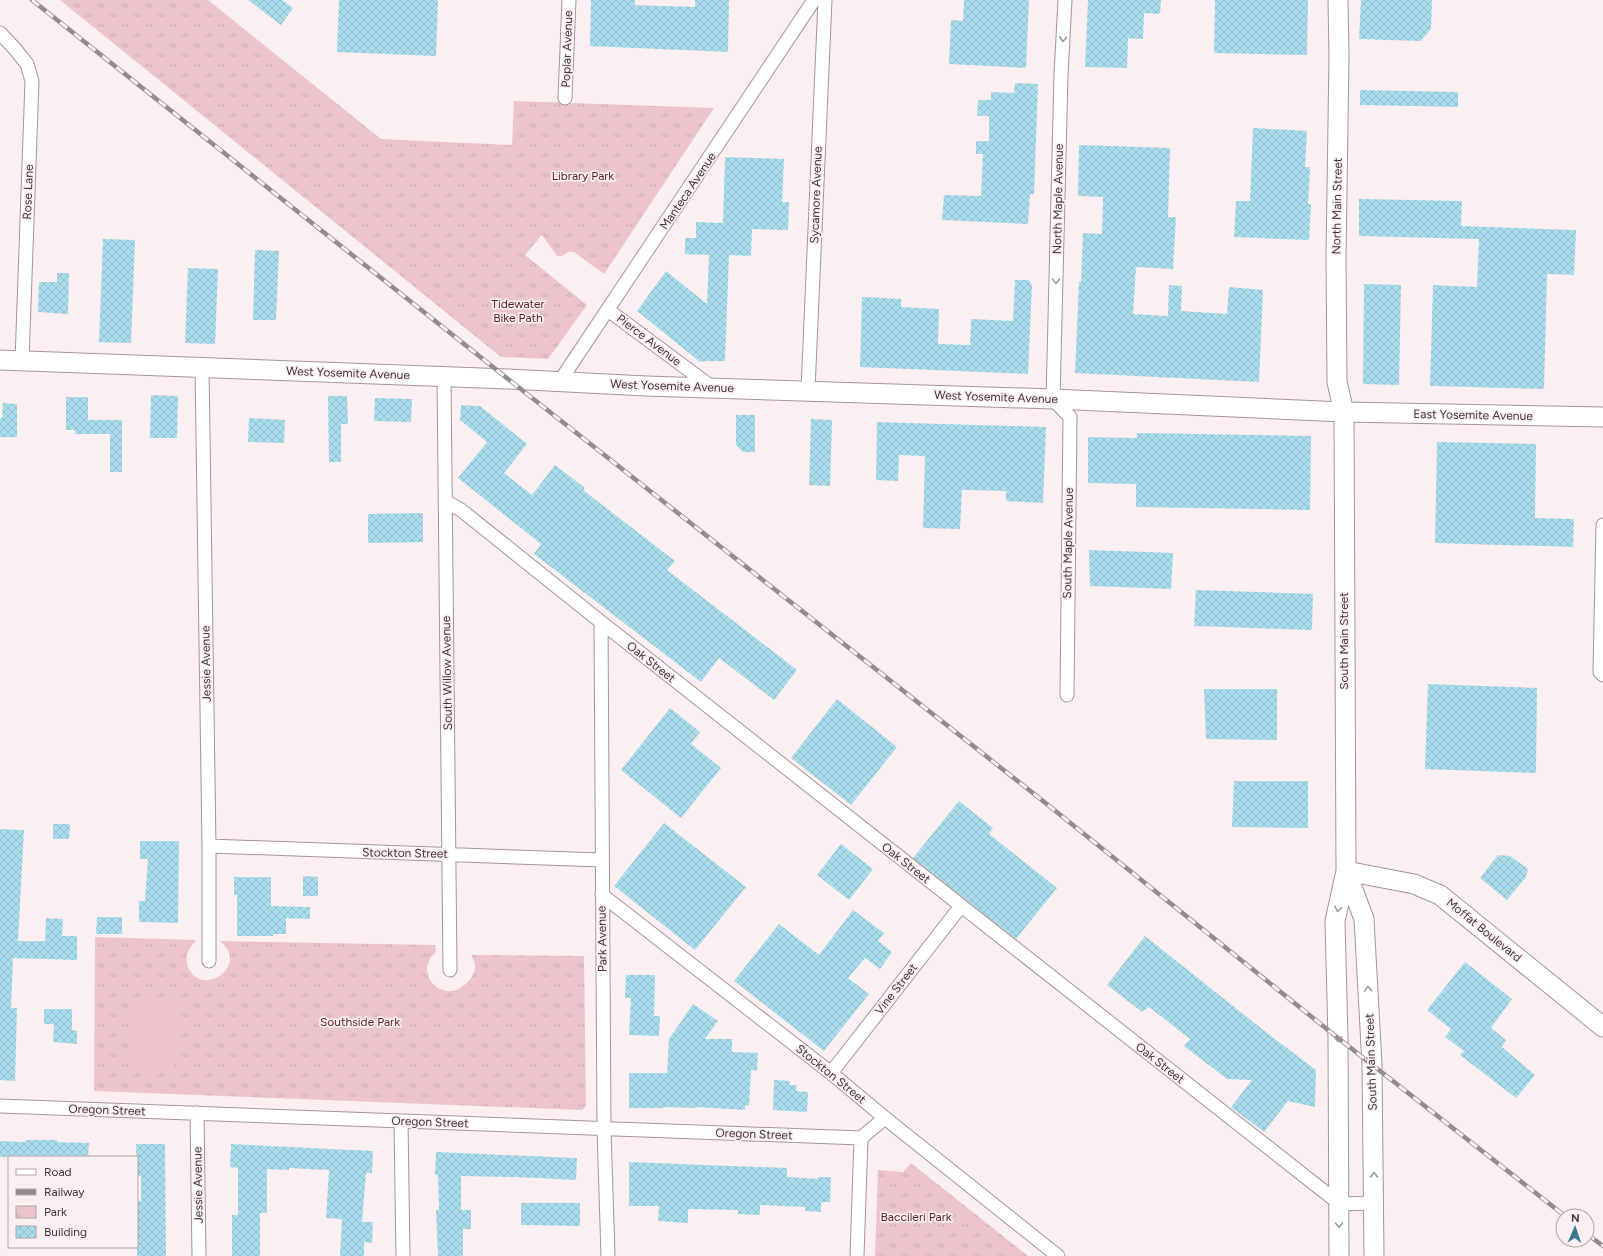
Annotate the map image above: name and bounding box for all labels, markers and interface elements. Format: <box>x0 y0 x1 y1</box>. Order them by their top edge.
street label: Poplar Avenue <box>559 10 575 88</box>
one-way arrow <box>1058 36 1067 42</box>
street label: North Maple Avenue <box>1050 143 1066 254</box>
street label: Sycamore Avenue <box>807 146 825 244</box>
street label: Manteca Avenue <box>657 149 719 232</box>
street label: North Main Street <box>1329 157 1345 255</box>
street label: Rose Lane <box>20 164 36 220</box>
park label: Library Park <box>552 169 614 183</box>
one-way arrow <box>1052 278 1060 284</box>
park label: Tidewater Bike Path <box>491 297 545 325</box>
street label: Pierce Avenue <box>614 311 684 369</box>
street label: West Yosemite Avenue <box>286 364 411 382</box>
street label: West Yosemite Avenue <box>610 377 735 395</box>
street label: West Yosemite Avenue <box>934 388 1059 406</box>
street label: East Yosemite Avenue <box>1413 407 1533 423</box>
street label: South Maple Avenue <box>1060 487 1076 599</box>
street label: South Main Street <box>1337 592 1351 690</box>
street label: South Willow Avenue <box>439 615 455 730</box>
street label: Jessie Avenue <box>198 625 214 703</box>
street label: Oak Street <box>624 639 678 686</box>
street label: Oak Street <box>879 840 933 887</box>
street label: Stockton Street <box>362 845 449 861</box>
street label: Moffat Boulevard <box>1443 895 1525 965</box>
street label: Park Avenue <box>594 905 610 972</box>
one-way arrow <box>1334 906 1342 912</box>
street label: Vine Street <box>872 960 921 1017</box>
one-way arrow <box>1363 986 1372 992</box>
street label: South Main Street <box>1362 1013 1380 1111</box>
park label: Southside Park <box>320 1015 400 1029</box>
one-way arrow <box>1334 1036 1342 1042</box>
street label: Oak Street <box>1133 1040 1187 1087</box>
street label: Stockton Street <box>793 1042 869 1107</box>
street label: Oregon Street <box>68 1102 146 1118</box>
street label: Oregon Street <box>391 1114 469 1130</box>
street label: Oregon Street <box>715 1126 793 1142</box>
street label: Jessie Avenue <box>190 1146 206 1224</box>
legend <box>8 1156 138 1248</box>
text: Road <box>44 1165 72 1179</box>
one-way arrow <box>1370 1172 1378 1178</box>
text: Railway <box>44 1185 85 1199</box>
text: Park <box>44 1205 67 1219</box>
north arrow <box>1555 1208 1595 1248</box>
park label: Baccileri Park <box>880 1210 952 1224</box>
text: N <box>1571 1212 1580 1225</box>
one-way arrow <box>1335 1222 1343 1228</box>
text: Building <box>44 1225 87 1239</box>

